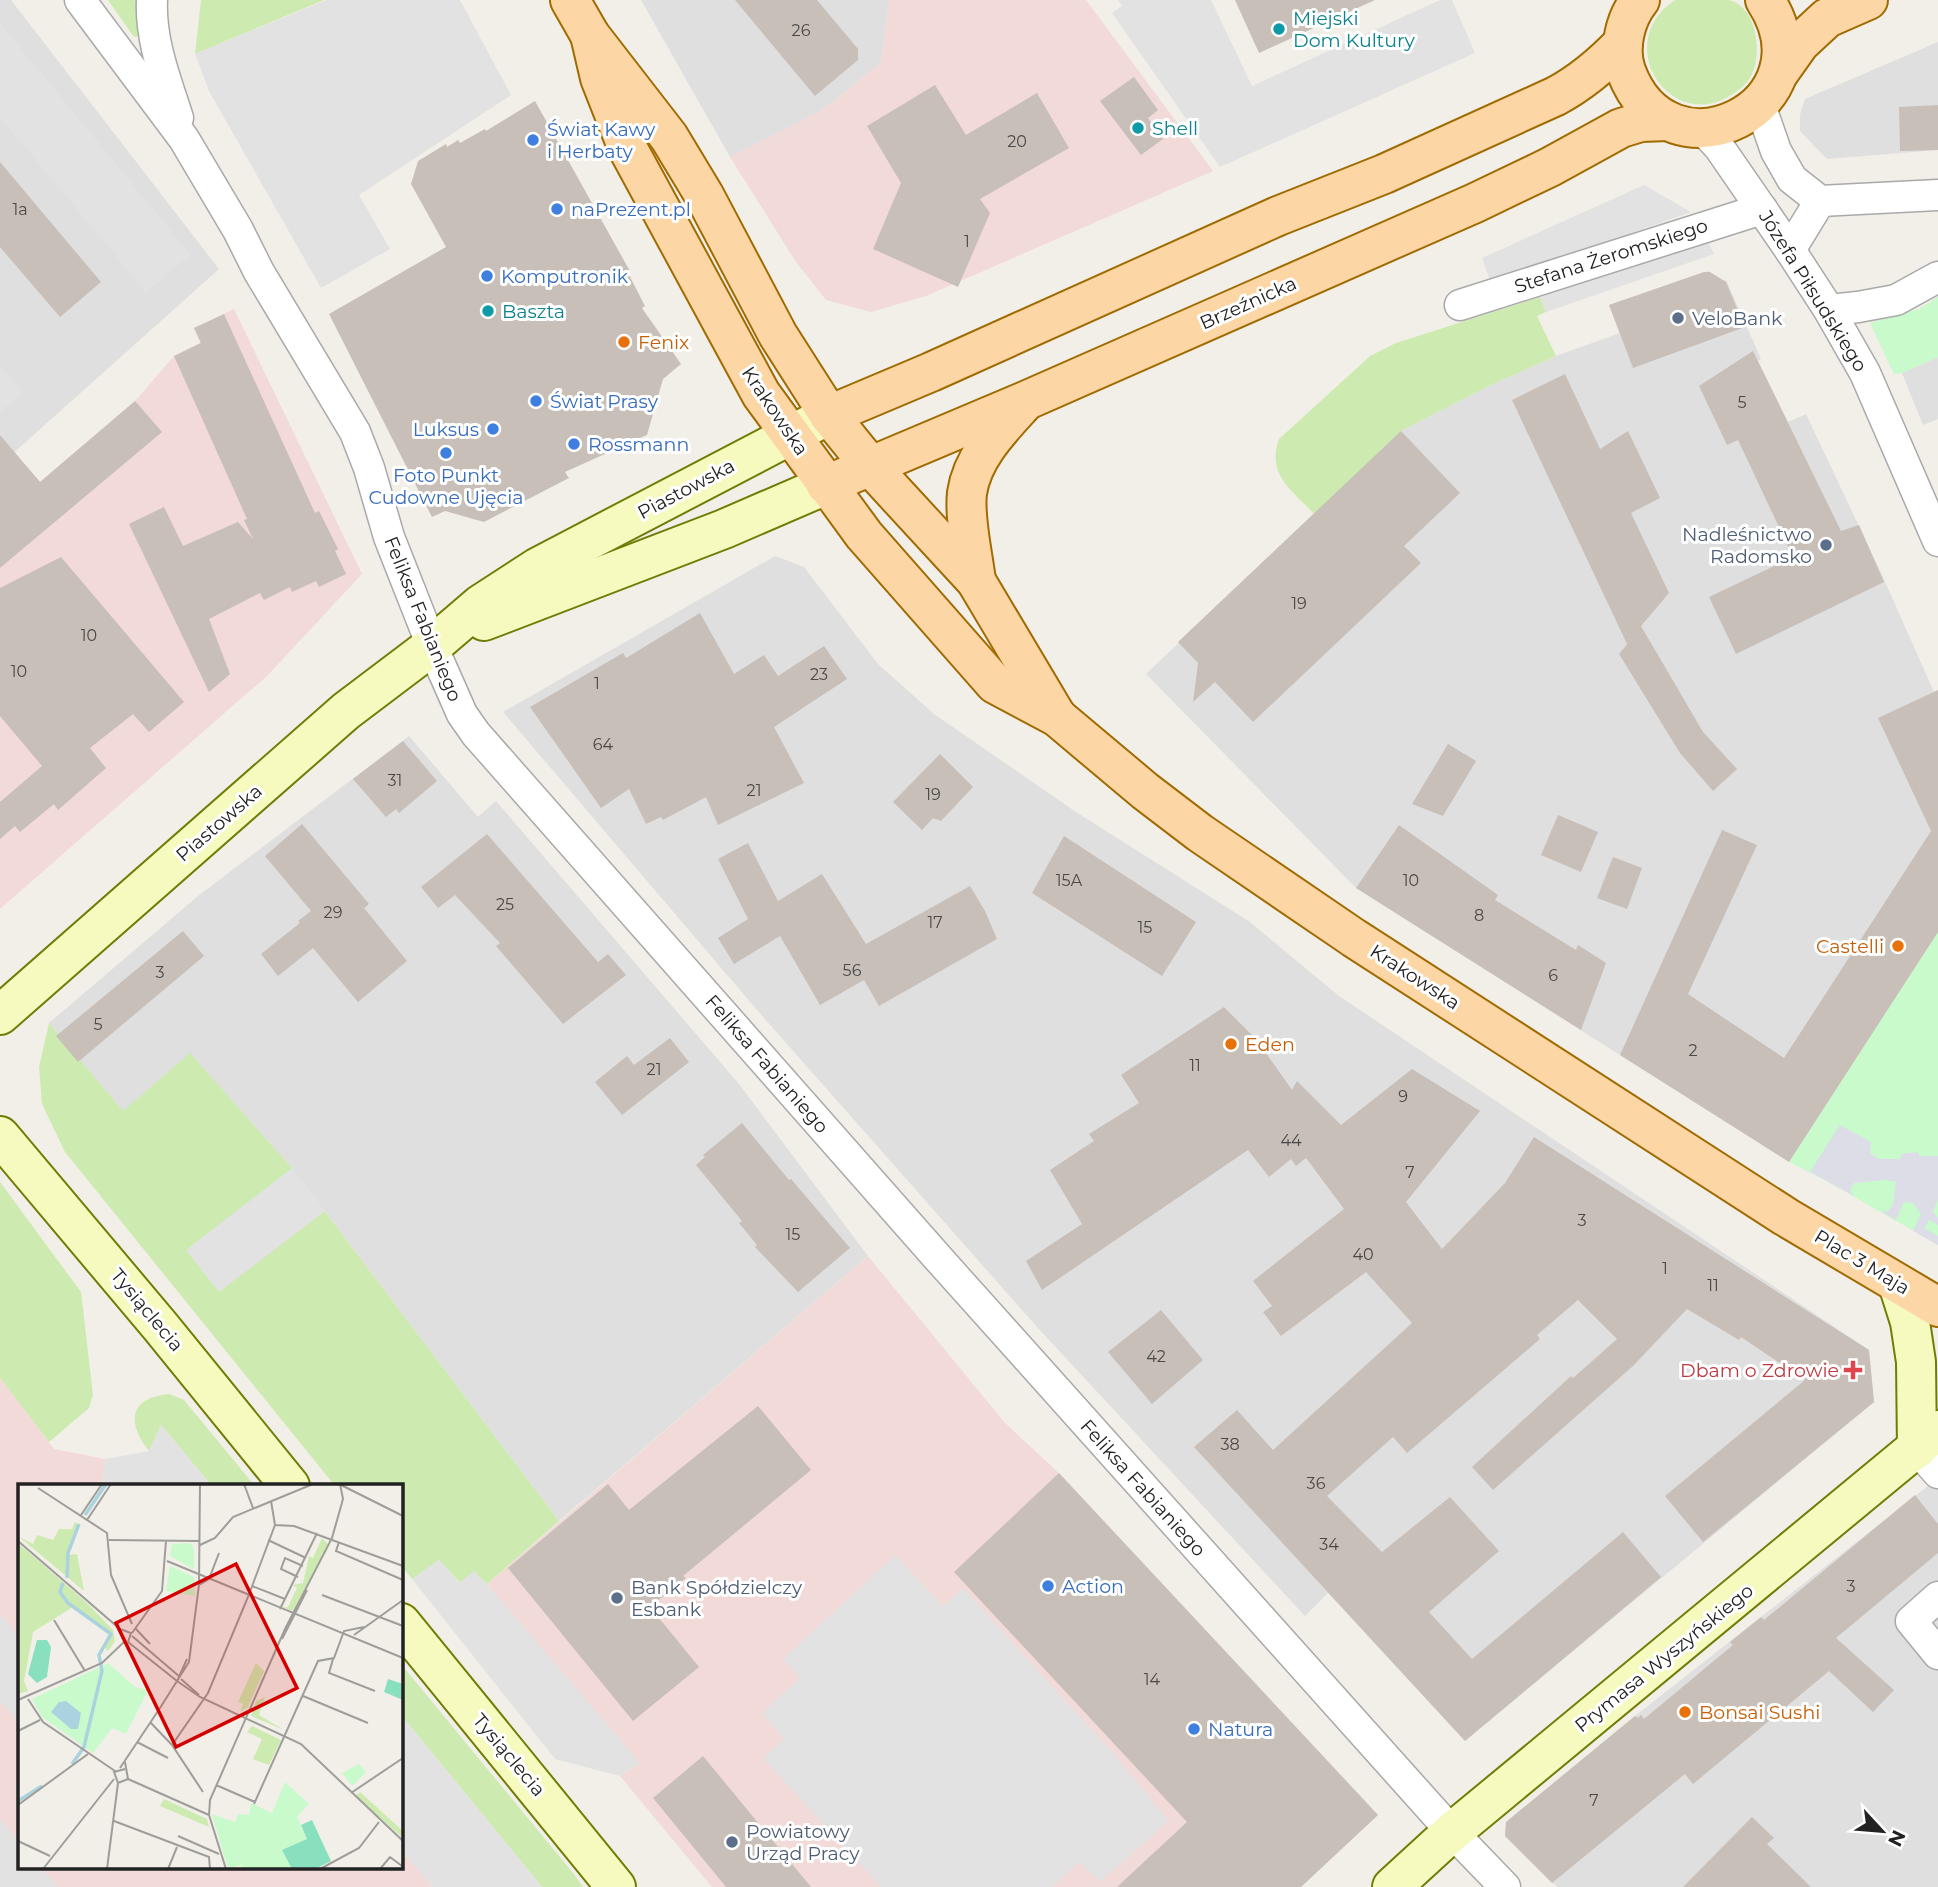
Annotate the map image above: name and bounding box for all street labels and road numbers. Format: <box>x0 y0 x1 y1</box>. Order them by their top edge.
street label: Józefa Piłsudskiego <box>1753 205 1872 376</box>
street label: Stefana Żeromskiego <box>1511 214 1711 298</box>
street label: Brzeźnicka <box>1196 271 1300 335</box>
street label: Krakowska <box>737 362 813 460</box>
street label: Piastowska <box>634 454 738 524</box>
street label: Feliksa Fabianiego <box>379 533 467 705</box>
street label: Piastowska <box>171 779 267 867</box>
street label: Krakowska <box>1366 940 1464 1014</box>
street label: Feliksa Fabianiego <box>700 990 834 1138</box>
street label: Plac 3 Maja <box>1810 1225 1914 1299</box>
street label: Tysiąclecia <box>106 1264 188 1356</box>
street label: Feliksa Fabianiego <box>1075 1415 1211 1561</box>
street label: Prymasa Wyszyńskiego <box>1570 1579 1758 1737</box>
street label: Tysiąclecia <box>468 1709 550 1801</box>

